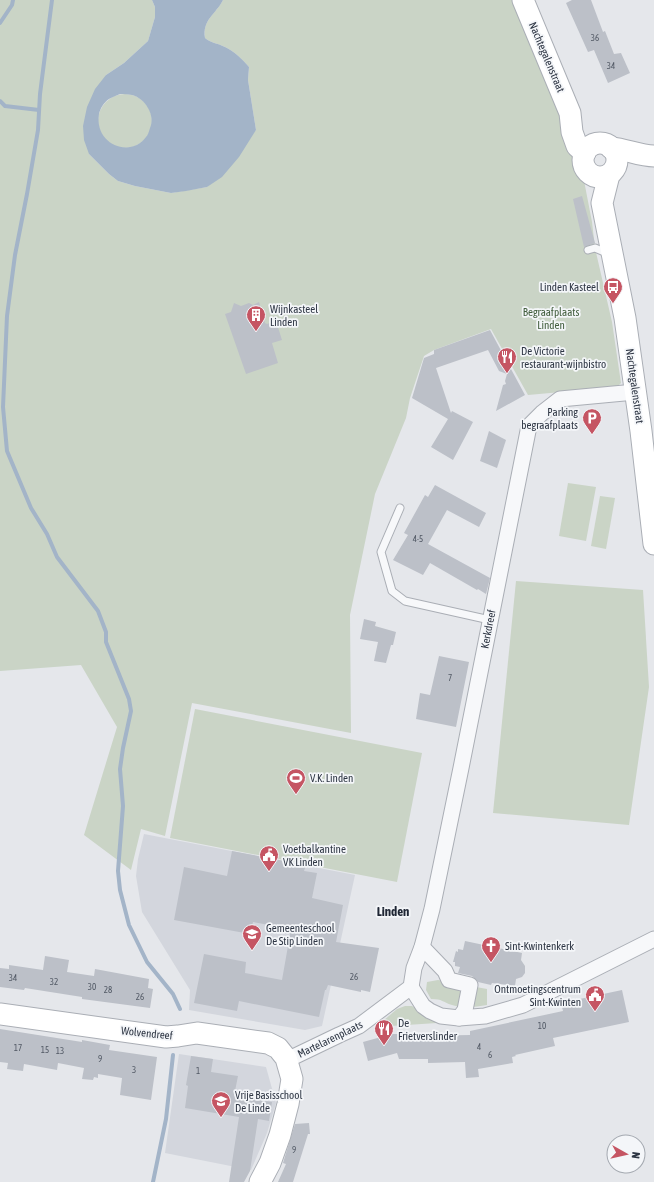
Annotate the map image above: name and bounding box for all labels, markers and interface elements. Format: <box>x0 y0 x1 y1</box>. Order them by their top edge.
street label: Nachtegalenstraat <box>527 20 567 94</box>
house number: 36 <box>591 33 599 43</box>
house number: 34 <box>607 61 615 71</box>
bus stop icon: Linden Kasteel <box>602 276 624 304</box>
place label: Linden Kasteel <box>540 281 599 293</box>
place label: Wijnkasteel Linden <box>270 303 318 328</box>
building icon: Wijnkasteel Linden <box>245 304 267 332</box>
park label: Begraafplaats Linden <box>523 306 579 331</box>
place label: De Victorie restaurant-wijnbistro <box>521 345 606 370</box>
restaurant icon: De Victorie restaurant-wijnbistro <box>496 346 518 374</box>
street label: Nachtegalenstraat <box>624 348 646 424</box>
place label: Parking begraafplaats <box>521 406 578 431</box>
parking icon: Parking begraafplaats <box>581 407 603 435</box>
house number: 4-5 <box>413 534 423 544</box>
street label: Kerkdreef <box>478 608 498 650</box>
house number: 7 <box>448 673 452 683</box>
sports icon: V.K. Linden <box>285 767 307 795</box>
place label: V.K. Linden <box>310 772 353 784</box>
place label: Voetbalkantine VK Linden <box>283 843 346 868</box>
public building icon: Voetbalkantine VK Linden <box>258 844 280 872</box>
district label: Linden <box>377 904 409 919</box>
place label: Gemeenteschool De Stip Linden <box>266 922 335 947</box>
school or university icon: Gemeenteschool De Stip Linden <box>241 923 263 951</box>
church icon: Sint-Kwintenkerk <box>480 935 502 963</box>
place label: Sint-Kwintenkerk <box>505 940 574 952</box>
house number: 26 <box>350 972 358 982</box>
house number: 34 <box>9 973 17 983</box>
house number: 32 <box>50 977 58 987</box>
house number: 30 <box>88 982 96 992</box>
place label: Ontmoetingscentrum Sint-Kwinten <box>494 983 581 1008</box>
public building icon: Ontmoetingscentrum Sint-Kwinten <box>584 984 606 1012</box>
house number: 28 <box>104 985 112 995</box>
house number: 26 <box>136 992 144 1002</box>
place label: De Frietverslinder <box>398 1017 458 1042</box>
street label: Martelarenplaats <box>296 1018 365 1060</box>
restaurant icon: De Frietverslinder <box>373 1018 395 1046</box>
house number: 10 <box>538 1021 546 1031</box>
street label: Wolvendreef <box>121 1024 173 1042</box>
house number: 4 <box>477 1042 481 1052</box>
house number: 17 <box>14 1043 22 1053</box>
house number: 15 <box>41 1045 49 1055</box>
house number: 13 <box>56 1046 64 1056</box>
house number: 6 <box>488 1050 492 1060</box>
house number: 9 <box>98 1054 102 1064</box>
house number: 3 <box>132 1065 136 1075</box>
house number: 1 <box>196 1066 200 1076</box>
place label: Vrije Basisschool De Linde <box>235 1089 302 1114</box>
school or university icon: Vrije Basisschool De Linde <box>210 1090 232 1118</box>
north arrow <box>606 1134 646 1174</box>
house number: 9 <box>292 1145 296 1155</box>
text: N <box>630 1151 642 1159</box>

